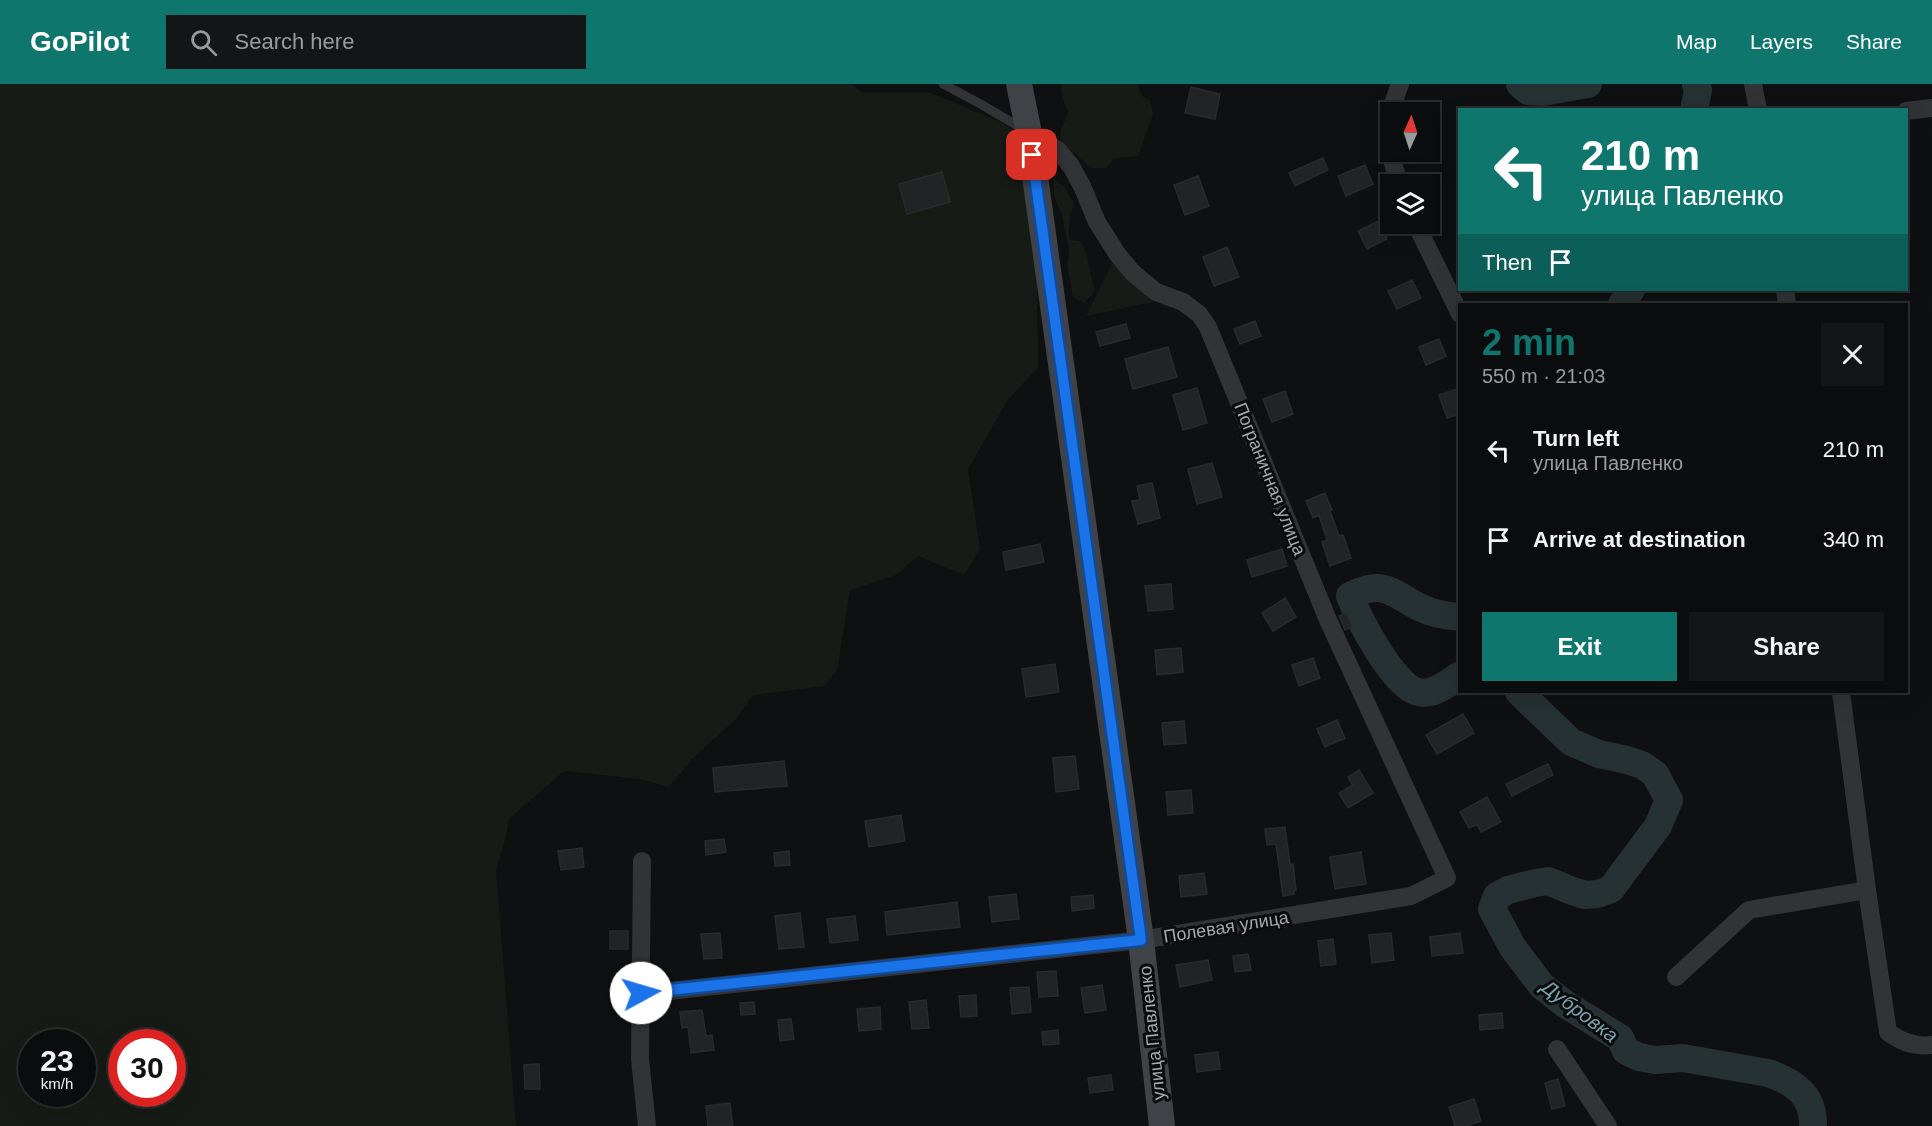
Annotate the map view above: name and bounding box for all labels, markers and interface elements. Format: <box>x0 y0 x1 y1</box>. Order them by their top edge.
search box <box>166 15 586 69</box>
text: GoPilot <box>30 26 130 57</box>
icon: search <box>187 26 220 59</box>
text: Search here <box>235 29 354 54</box>
text: Map <box>1676 30 1717 53</box>
text: Layers <box>1750 30 1813 53</box>
text: Share <box>1846 30 1902 53</box>
north arrow <box>1380 102 1440 162</box>
map controls <box>1380 102 1440 234</box>
pin <box>1006 129 1057 180</box>
icon: left <box>1482 132 1560 210</box>
text: 210 m <box>1581 132 1700 179</box>
icon: arrive <box>1015 138 1048 171</box>
button: layers <box>1380 174 1440 234</box>
text: улица Павленко <box>1581 181 1784 211</box>
icon: arrive <box>1544 246 1577 279</box>
text: Then <box>1482 250 1532 275</box>
text: 2 min <box>1482 322 1576 363</box>
button: close <box>1821 323 1884 386</box>
text: 550 m · 21:03 <box>1482 365 1605 387</box>
street label: Пограничная улица <box>1230 400 1310 559</box>
text: Turn left <box>1533 426 1619 451</box>
icon: left <box>1482 434 1515 467</box>
text: 210 m <box>1823 437 1884 462</box>
text: улица Павленко <box>1533 452 1683 474</box>
icon: arrive <box>1482 524 1515 557</box>
text: Arrive at destination <box>1533 527 1746 552</box>
text: 340 m <box>1823 527 1884 552</box>
button: Exit <box>1482 612 1677 681</box>
button: Share <box>1689 612 1884 681</box>
street label: Полевая улица <box>1162 907 1291 947</box>
position arrow <box>609 961 673 1025</box>
street label: улица Павленко <box>1135 965 1169 1101</box>
water label: Дубровка <box>1536 974 1622 1047</box>
speed limit sign: 30 <box>108 1029 186 1107</box>
text: 23 <box>40 1044 74 1077</box>
text: km/h <box>41 1075 73 1092</box>

